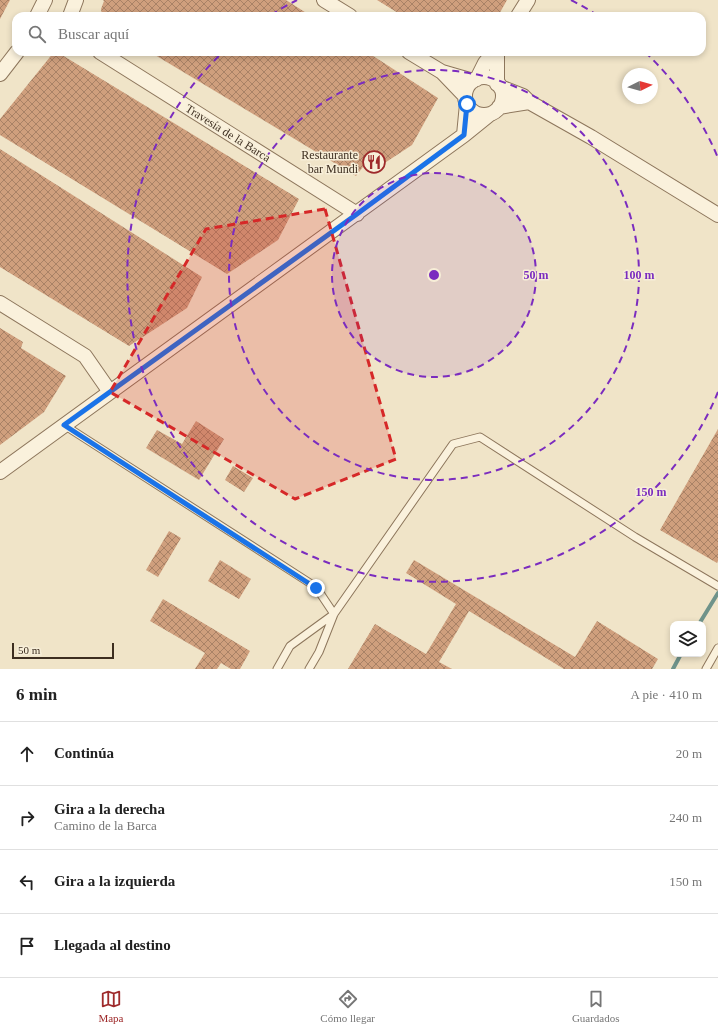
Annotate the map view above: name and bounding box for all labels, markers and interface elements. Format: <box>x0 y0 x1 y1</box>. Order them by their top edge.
search box <box>12 12 706 56</box>
icon: search <box>26 23 48 45</box>
text: Buscar aquí <box>58 26 129 42</box>
north arrow <box>622 68 658 104</box>
route start <box>458 95 476 113</box>
street label: Travesía de la Barca <box>183 101 274 165</box>
place label: Restaurante bar Mundi <box>301 148 359 176</box>
restaurant icon: Restaurante bar Mundi <box>361 149 387 175</box>
centre of rings <box>427 268 441 282</box>
text: 50 m <box>524 268 549 282</box>
text: 100 m <box>624 268 655 282</box>
text: 150 m <box>636 485 667 499</box>
route end <box>307 579 325 597</box>
map controls <box>670 621 706 657</box>
button: layers <box>670 621 706 657</box>
scale bar <box>12 641 114 660</box>
text: 50 m <box>18 644 40 656</box>
text: 6 min <box>16 685 57 704</box>
text: A pie · 410 m <box>631 687 702 702</box>
icon: ahead <box>16 743 38 765</box>
text: Continúa <box>54 745 114 761</box>
text: 20 m <box>676 746 702 761</box>
text: Gira a la derecha <box>54 801 165 817</box>
icon: right <box>16 807 38 829</box>
text: 240 m <box>669 810 702 825</box>
text: Camino de la Barca <box>54 818 157 833</box>
icon: left <box>16 871 38 893</box>
text: Gira a la izquierda <box>54 873 175 889</box>
text: 150 m <box>669 874 702 889</box>
icon: arrive <box>16 935 38 957</box>
text: Llegada al destino <box>54 937 171 953</box>
tab: Mapa <box>98 988 123 1024</box>
tab: Cómo llegar <box>320 988 375 1024</box>
tab: Guardados <box>572 988 620 1024</box>

